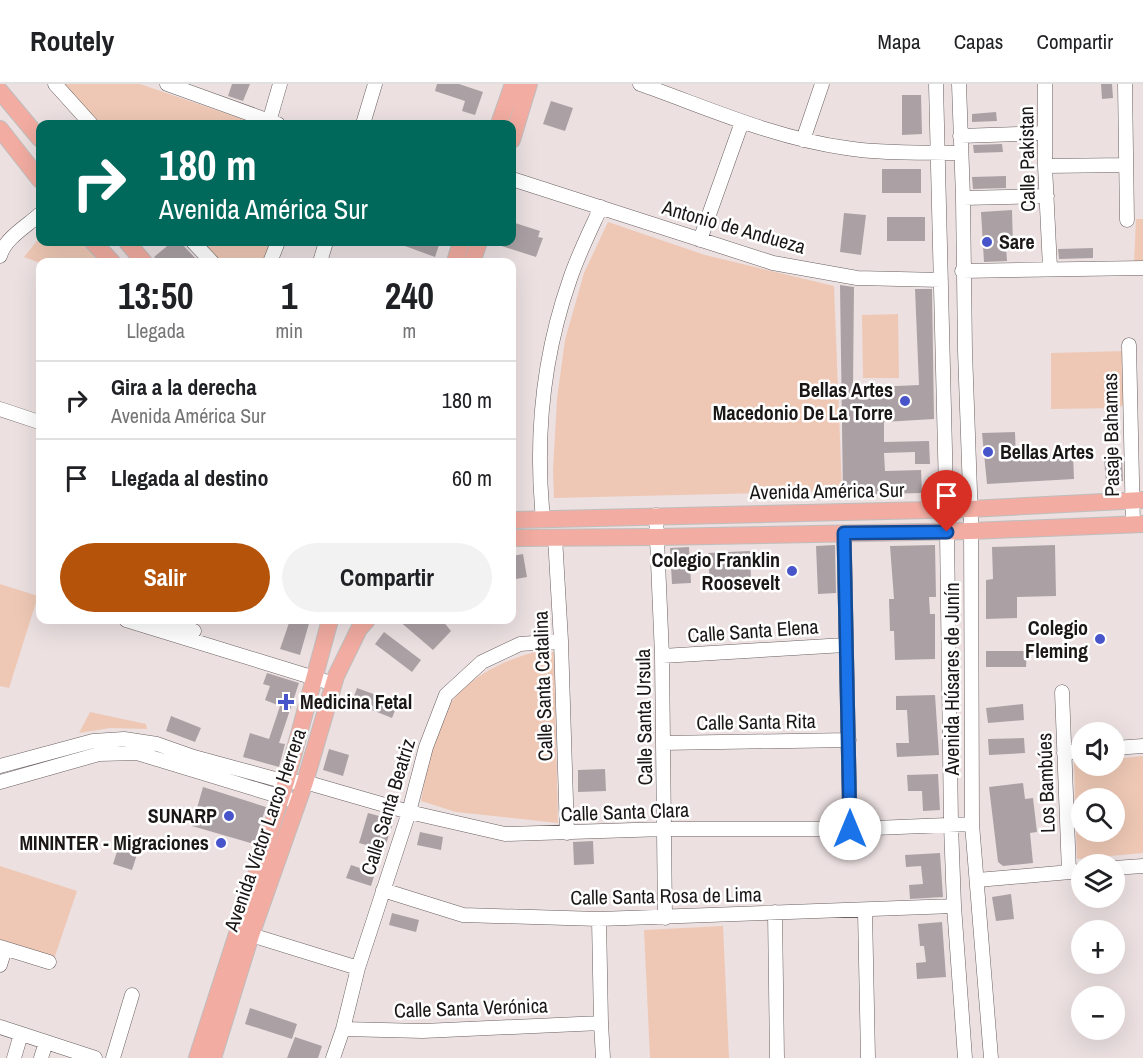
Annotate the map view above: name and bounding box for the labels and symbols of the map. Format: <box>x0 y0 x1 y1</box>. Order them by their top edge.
street label: Calle Pakistan <box>1012 106 1041 212</box>
street label: Antonio de Andueza <box>658 193 809 260</box>
place label: Sare <box>999 228 1035 255</box>
marker: Sare <box>980 235 994 249</box>
street label: Pasaje Bahamas <box>1096 373 1125 497</box>
place label: Bellas Artes Macedonio De La Torre <box>713 376 893 426</box>
marker: Bellas Artes Macedonio De La Torre <box>898 394 912 408</box>
place label: Bellas Artes <box>1000 438 1094 465</box>
marker: Bellas Artes <box>981 445 995 459</box>
pin <box>921 470 972 532</box>
street label: Avenida América Sur <box>748 476 905 505</box>
place label: Colegio Franklin Roosevelt <box>652 546 781 596</box>
marker: Colegio Franklin Roosevelt <box>785 564 799 578</box>
street label: Avenida Húsares de Junín <box>938 583 965 777</box>
street label: Calle Santa Catalina <box>526 610 559 762</box>
street label: Calle Santa Elena <box>687 612 819 649</box>
place label: Colegio Fleming <box>1025 614 1088 664</box>
marker: Colegio Fleming <box>1093 632 1107 646</box>
street label: Calle Santa Ursula <box>629 648 658 786</box>
place label: Medicina Fetal <box>300 688 412 715</box>
marker: Medicina Fetal <box>277 693 295 711</box>
street label: Calle Santa Rita <box>696 707 816 736</box>
street label: Avenida Víctor Larco Herrera <box>217 725 312 936</box>
street label: Los Bambúes <box>1030 732 1061 834</box>
street label: Calle Santa Beatriz <box>354 735 421 878</box>
street label: Calle Santa Clara <box>560 796 690 827</box>
position arrow <box>818 797 882 861</box>
place label: SUNARP <box>148 802 217 829</box>
marker: SUNARP <box>222 809 236 823</box>
place label: MININTER - Migraciones <box>19 829 209 856</box>
marker: MININTER - Migraciones <box>214 836 228 850</box>
street label: Calle Santa Rosa de Lima <box>570 880 762 911</box>
street label: Calle Santa Verónica <box>394 991 548 1024</box>

